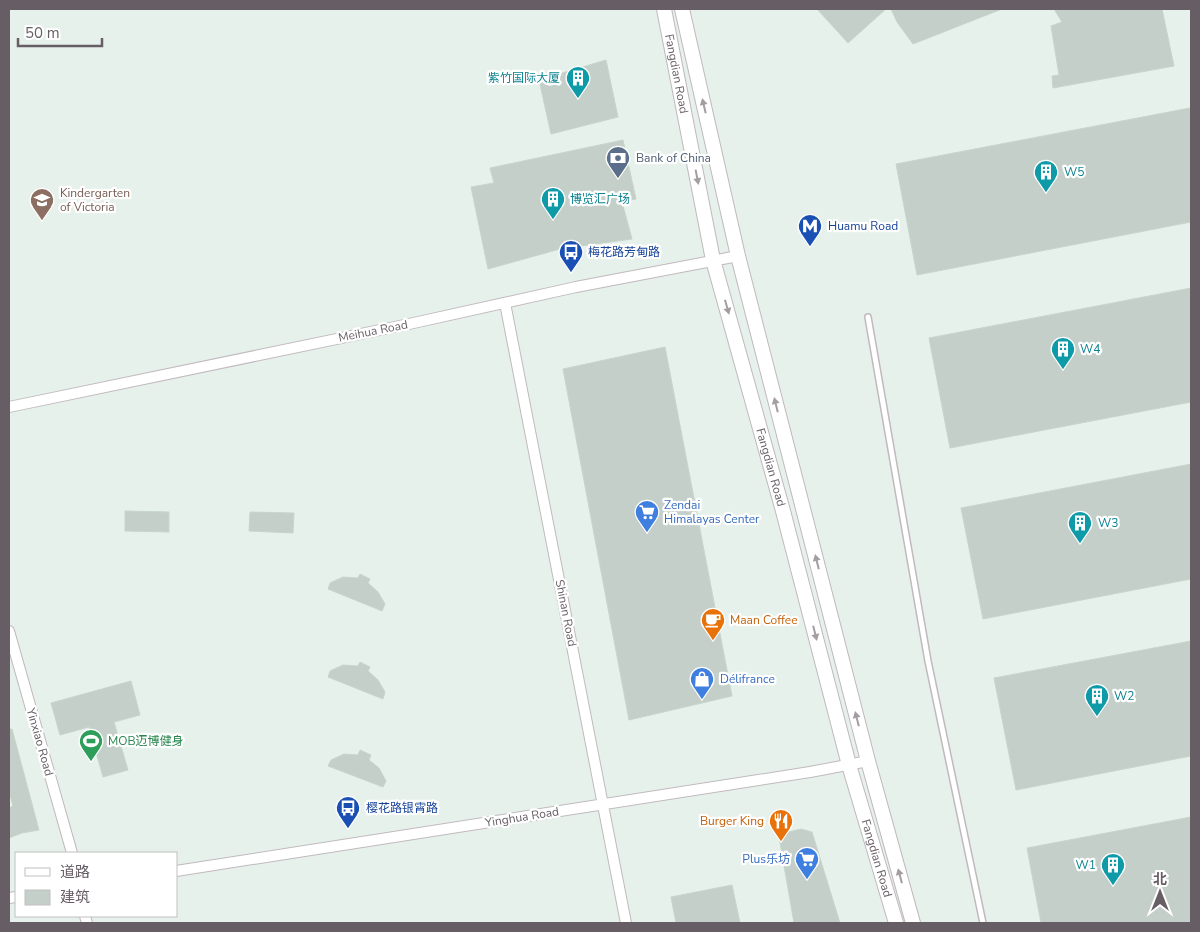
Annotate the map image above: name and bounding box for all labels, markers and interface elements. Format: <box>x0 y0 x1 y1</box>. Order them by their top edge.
scale bar <box>18 15 101 47</box>
text: 50 m <box>25 23 60 43</box>
street label: Fangdian Road <box>661 33 692 115</box>
building icon: 紫竹国际大厦 <box>565 65 591 99</box>
place label: 紫竹国际大厦 <box>488 70 560 86</box>
one-way arrow <box>700 99 708 114</box>
bank icon: Bank of China <box>605 145 631 179</box>
place label: Bank of China <box>636 150 711 166</box>
building icon: W5 <box>1033 159 1059 193</box>
place label: W5 <box>1064 164 1084 180</box>
one-way arrow <box>693 169 701 184</box>
place label: Kindergarten of Victoria <box>60 185 130 215</box>
building icon: 博览汇广场 <box>540 186 566 220</box>
school or university icon: Kindergarten of Victoria <box>29 187 55 221</box>
place label: 博览汇广场 <box>570 191 630 207</box>
metro station icon: Huamu Road <box>797 213 823 247</box>
place label: Huamu Road <box>828 218 898 234</box>
bus stop icon: 梅花路芳甸路 <box>558 239 584 273</box>
place label: 梅花路芳甸路 <box>588 244 660 260</box>
one-way arrow <box>723 300 731 315</box>
street label: Meihua Road <box>337 316 409 346</box>
building icon: W4 <box>1050 336 1076 370</box>
place label: W4 <box>1080 341 1100 357</box>
one-way arrow <box>772 397 780 412</box>
street label: Fangdian Road <box>752 426 789 508</box>
place label: Zendai Himalayas Center <box>664 497 760 527</box>
supermarket icon: Zendai Himalayas Center <box>634 499 660 533</box>
building icon: W3 <box>1067 510 1093 544</box>
place label: W3 <box>1098 515 1118 531</box>
one-way arrow <box>813 555 821 570</box>
street label: Shinan Road <box>552 578 580 648</box>
cafe icon: Maan Coffee <box>700 607 726 641</box>
place label: Maan Coffee <box>730 612 798 628</box>
one-way arrow <box>811 626 819 641</box>
shop icon: Délifrance <box>689 666 715 700</box>
place label: Délifrance <box>720 671 775 687</box>
building icon: W2 <box>1084 683 1110 717</box>
place label: W2 <box>1114 688 1134 704</box>
street label: Yinxiao Road <box>22 705 57 778</box>
one-way arrow <box>853 712 861 727</box>
sports icon: MOB迈博健身 <box>78 728 104 762</box>
place label: MOB迈博健身 <box>108 733 184 749</box>
bus stop icon: 樱花路银霄路 <box>335 795 361 829</box>
place label: 樱花路银霄路 <box>366 800 438 816</box>
street label: Yinghua Road <box>483 803 560 831</box>
restaurant icon: Burger King <box>768 808 794 842</box>
place label: Burger King <box>700 813 764 829</box>
street label: Fangdian Road <box>858 817 896 899</box>
supermarket icon: Plus乐坊 <box>794 846 820 880</box>
place label: Plus乐坊 <box>742 851 790 867</box>
legend <box>15 852 178 917</box>
building icon: W1 <box>1100 852 1126 886</box>
place label: W1 <box>1076 857 1096 873</box>
text: 道路 <box>60 862 90 882</box>
north arrow <box>1135 867 1185 917</box>
one-way arrow <box>896 869 904 884</box>
text: 北 <box>1153 870 1167 889</box>
text: 建筑 <box>60 887 90 907</box>

